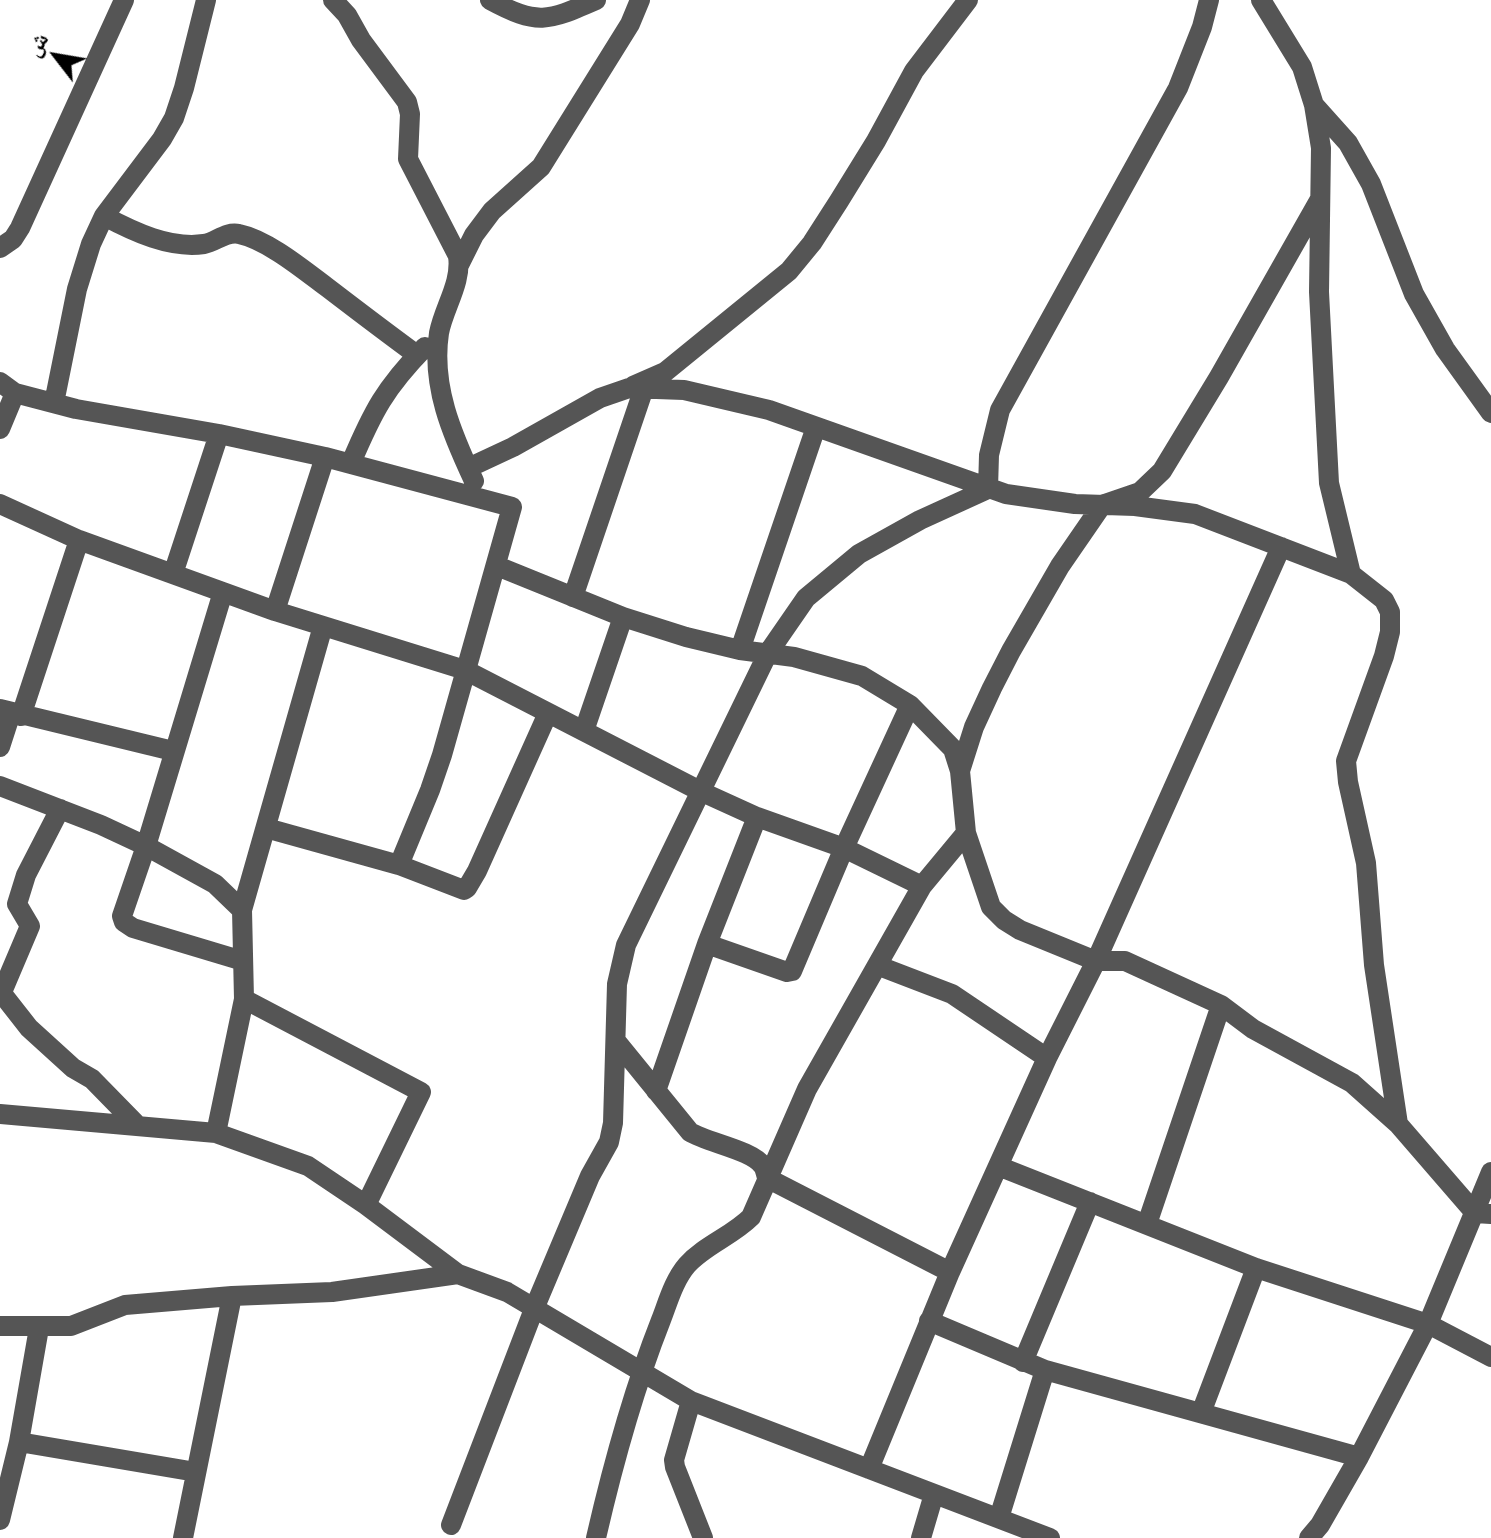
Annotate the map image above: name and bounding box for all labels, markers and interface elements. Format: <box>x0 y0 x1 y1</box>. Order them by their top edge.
north arrow <box>16 16 96 96</box>
text: ش <box>18 27 53 60</box>

